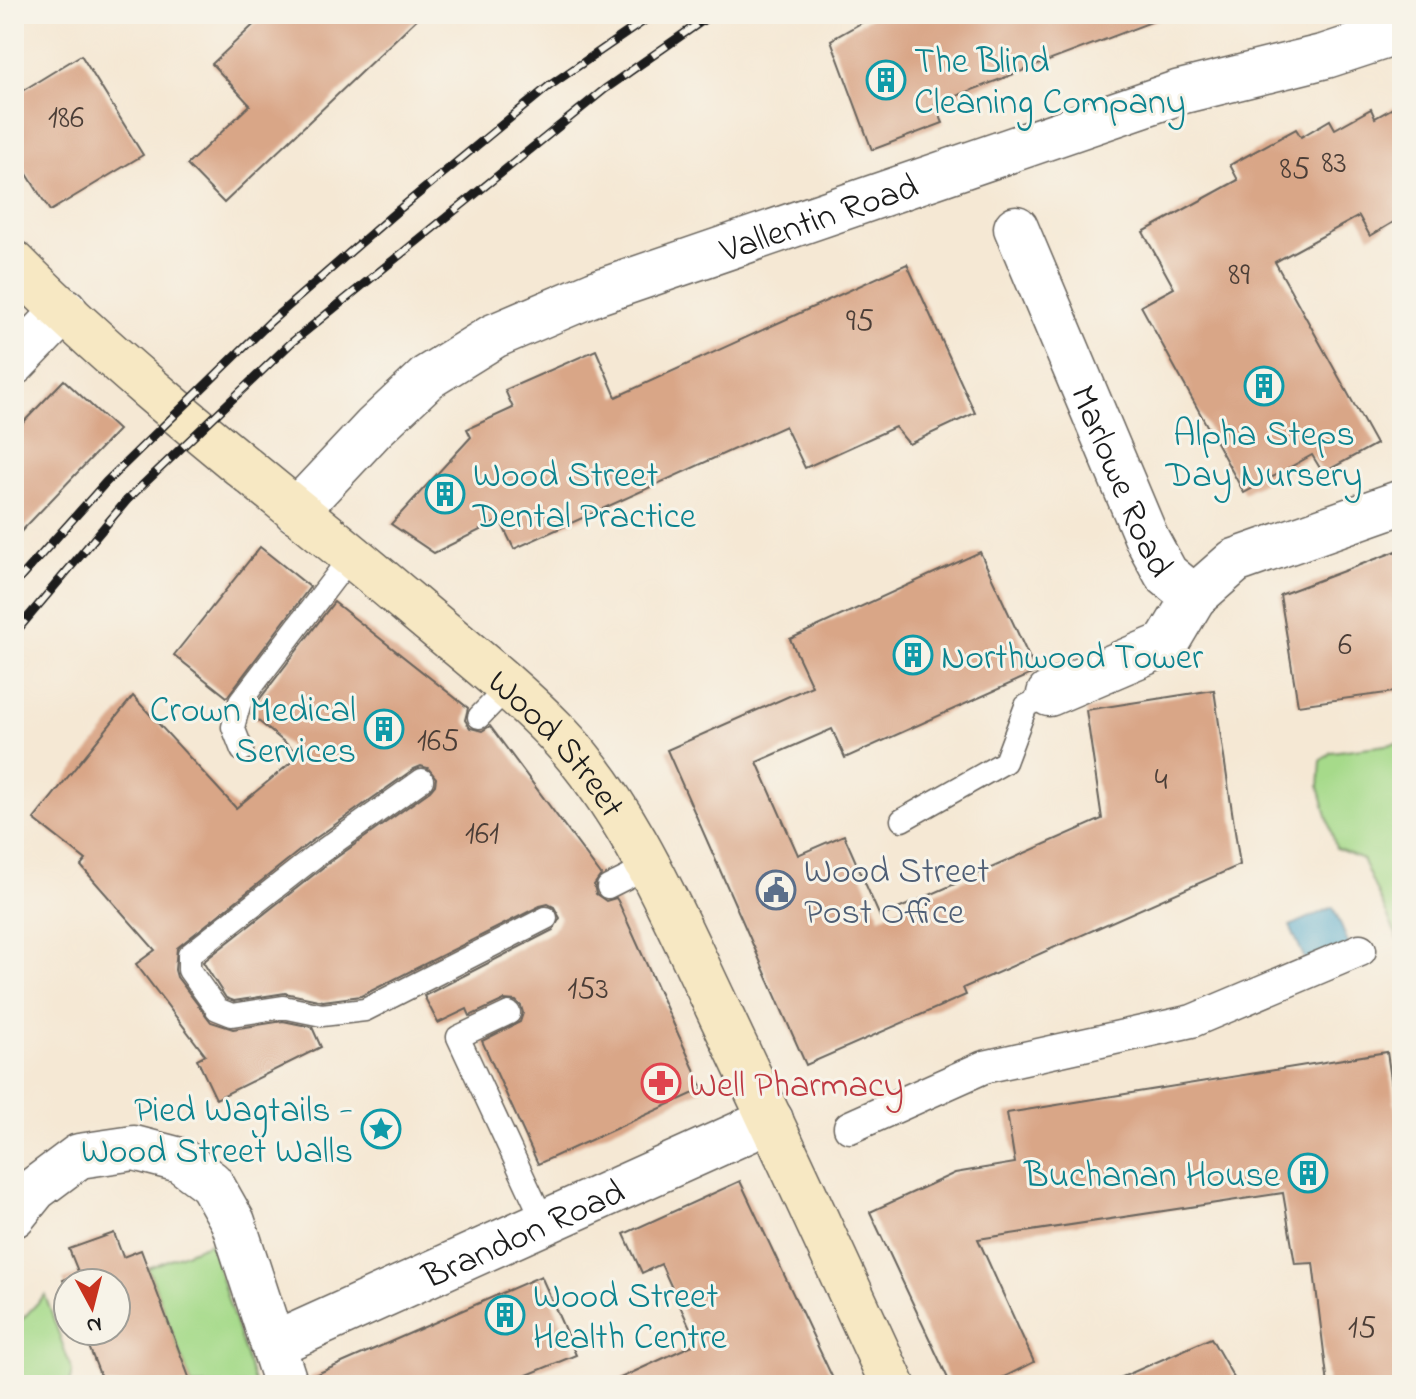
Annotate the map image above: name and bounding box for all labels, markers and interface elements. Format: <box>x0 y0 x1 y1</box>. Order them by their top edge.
place label: The Blind Cleaning Company <box>914 37 1186 131</box>
building icon: The Blind Cleaning Company <box>865 59 907 101</box>
house number: 186 <box>48 96 84 143</box>
house number: 83 <box>1321 141 1347 188</box>
house number: 85 <box>1280 147 1310 194</box>
street label: Vallentin Road <box>713 162 926 279</box>
house number: 89 <box>1228 253 1250 300</box>
house number: 95 <box>846 299 874 346</box>
building icon: Alpha Steps Day Nursery <box>1243 365 1285 407</box>
street label: Marlowe Road <box>1054 378 1185 588</box>
place label: Alpha Steps Day Nursery <box>1165 410 1362 504</box>
place label: Wood Street Dental Practice <box>472 451 697 545</box>
building icon: Wood Street Dental Practice <box>424 473 466 515</box>
house number: 6 <box>1338 623 1352 670</box>
place label: Northwood Tower <box>941 633 1204 686</box>
building icon: Northwood Tower <box>892 634 934 676</box>
street label: Wood Street <box>474 659 636 829</box>
place label: Crown Medical Services <box>150 686 356 780</box>
building icon: Crown Medical Services <box>363 708 405 750</box>
house number: 165 <box>417 719 459 766</box>
house number: 4 <box>1154 758 1168 805</box>
house number: 161 <box>465 812 499 859</box>
place label: Wood Street Post Office <box>804 847 989 941</box>
public building icon: Wood Street Post Office <box>755 869 797 911</box>
house number: 153 <box>567 967 609 1014</box>
place label: Well Pharmacy <box>689 1061 904 1114</box>
pharmacy icon: Well Pharmacy <box>640 1062 682 1104</box>
place label: Pied Wagtails - Wood Street Walls <box>81 1086 353 1180</box>
place icon: Pied Wagtails - Wood Street Walls <box>360 1108 402 1150</box>
place label: Buchanan House <box>1023 1151 1281 1204</box>
building icon: Buchanan House <box>1287 1152 1329 1194</box>
street label: Brandon Road <box>414 1168 634 1305</box>
north arrow <box>52 1267 132 1347</box>
place label: Wood Street Health Centre <box>533 1272 728 1366</box>
building icon: Wood Street Health Centre <box>484 1294 526 1336</box>
house number: 15 <box>1348 1306 1376 1353</box>
text: N <box>85 1307 103 1341</box>

